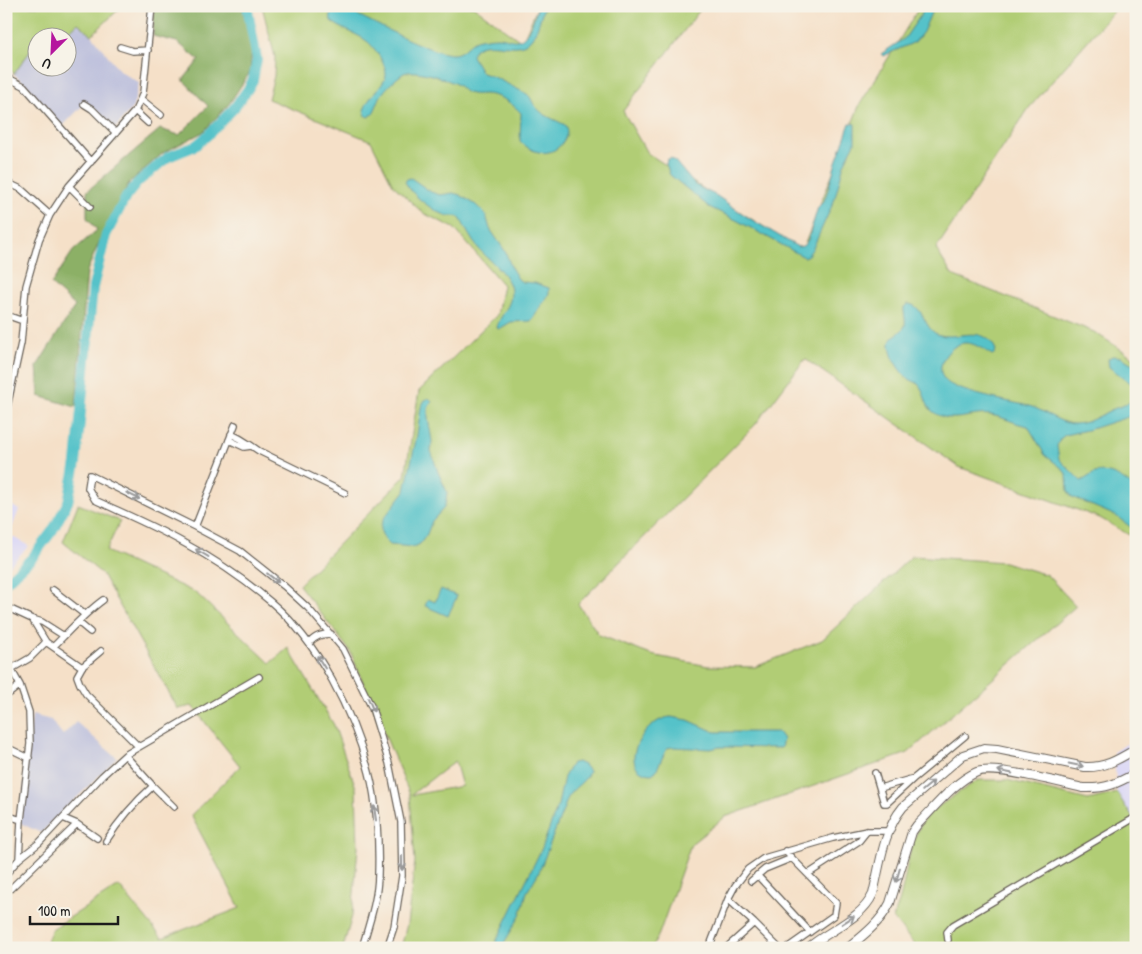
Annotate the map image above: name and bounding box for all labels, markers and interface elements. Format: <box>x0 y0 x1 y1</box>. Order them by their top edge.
north arrow <box>28 28 78 78</box>
text: U <box>39 54 54 75</box>
one-way arrow <box>125 492 140 502</box>
one-way arrow <box>196 548 210 558</box>
one-way arrow <box>267 572 280 583</box>
one-way arrow <box>315 656 325 670</box>
one-way arrow <box>366 697 376 712</box>
one-way arrow <box>1068 761 1084 770</box>
one-way arrow <box>997 766 1013 776</box>
one-way arrow <box>921 781 934 792</box>
one-way arrow <box>370 806 380 822</box>
one-way arrow <box>397 855 407 871</box>
one-way arrow <box>893 866 902 882</box>
scale bar <box>30 894 118 926</box>
text: 100 m <box>38 900 71 921</box>
one-way arrow <box>841 915 855 925</box>

